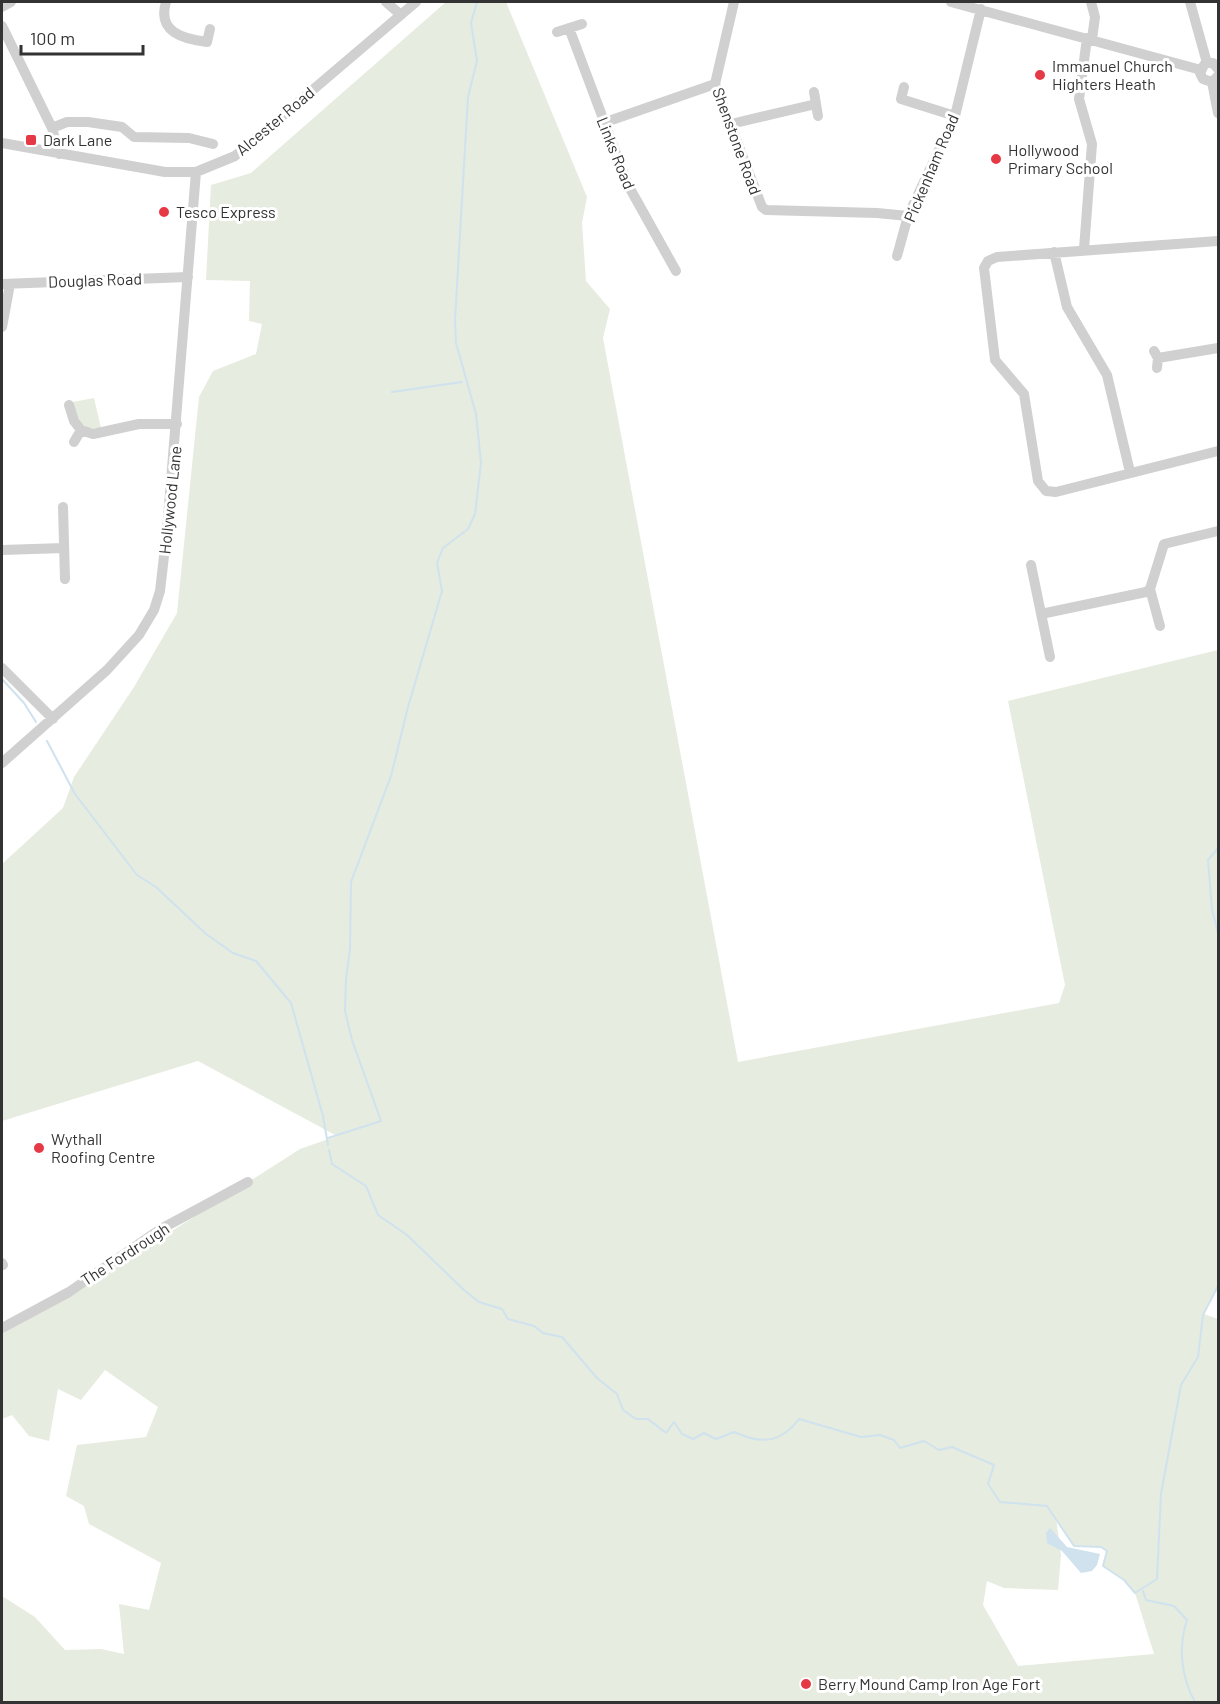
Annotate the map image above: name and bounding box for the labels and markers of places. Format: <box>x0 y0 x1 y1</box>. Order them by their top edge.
place label: Immanuel Church Highters Heath <box>1052 56 1173 93</box>
marker: Immanuel Church Highters Heath <box>1033 68 1047 82</box>
place label: Dark Lane <box>43 130 112 149</box>
marker: Dark Lane <box>24 133 38 147</box>
place label: Hollywood Primary School <box>1008 140 1113 177</box>
marker: Hollywood Primary School <box>989 152 1003 166</box>
place label: Tesco Express <box>176 202 276 221</box>
marker: Tesco Express <box>157 205 171 219</box>
place label: Wythall Roofing Centre <box>51 1129 155 1166</box>
marker: Wythall Roofing Centre <box>32 1141 46 1155</box>
place label: Berry Mound Camp Iron Age Fort <box>818 1674 1041 1693</box>
marker: Berry Mound Camp Iron Age Fort <box>799 1677 813 1691</box>

